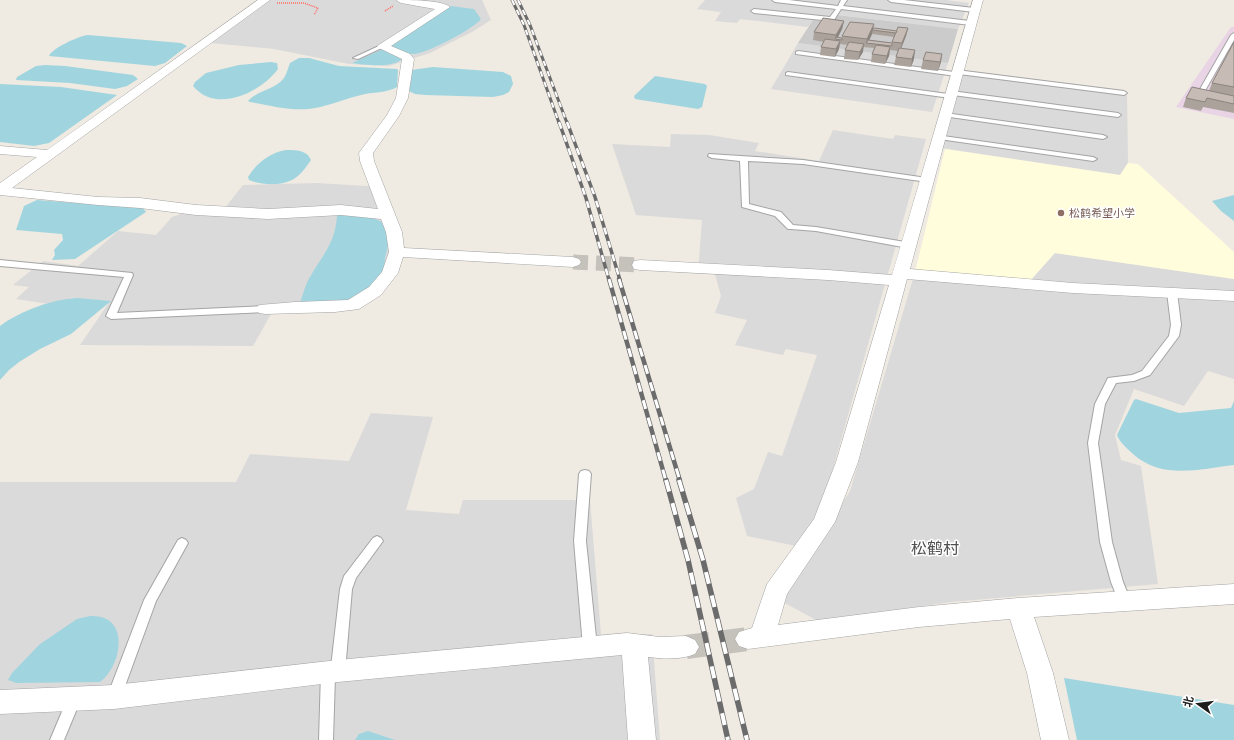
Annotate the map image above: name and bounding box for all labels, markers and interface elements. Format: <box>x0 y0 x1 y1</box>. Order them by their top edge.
place label: 松鹤希望小学 <box>1069 206 1135 221</box>
marker: 松鹤希望小学 <box>1056 208 1066 218</box>
district label: 松鹤村 <box>911 538 959 560</box>
north arrow <box>1178 684 1218 724</box>
text: 北 <box>1180 695 1197 709</box>

